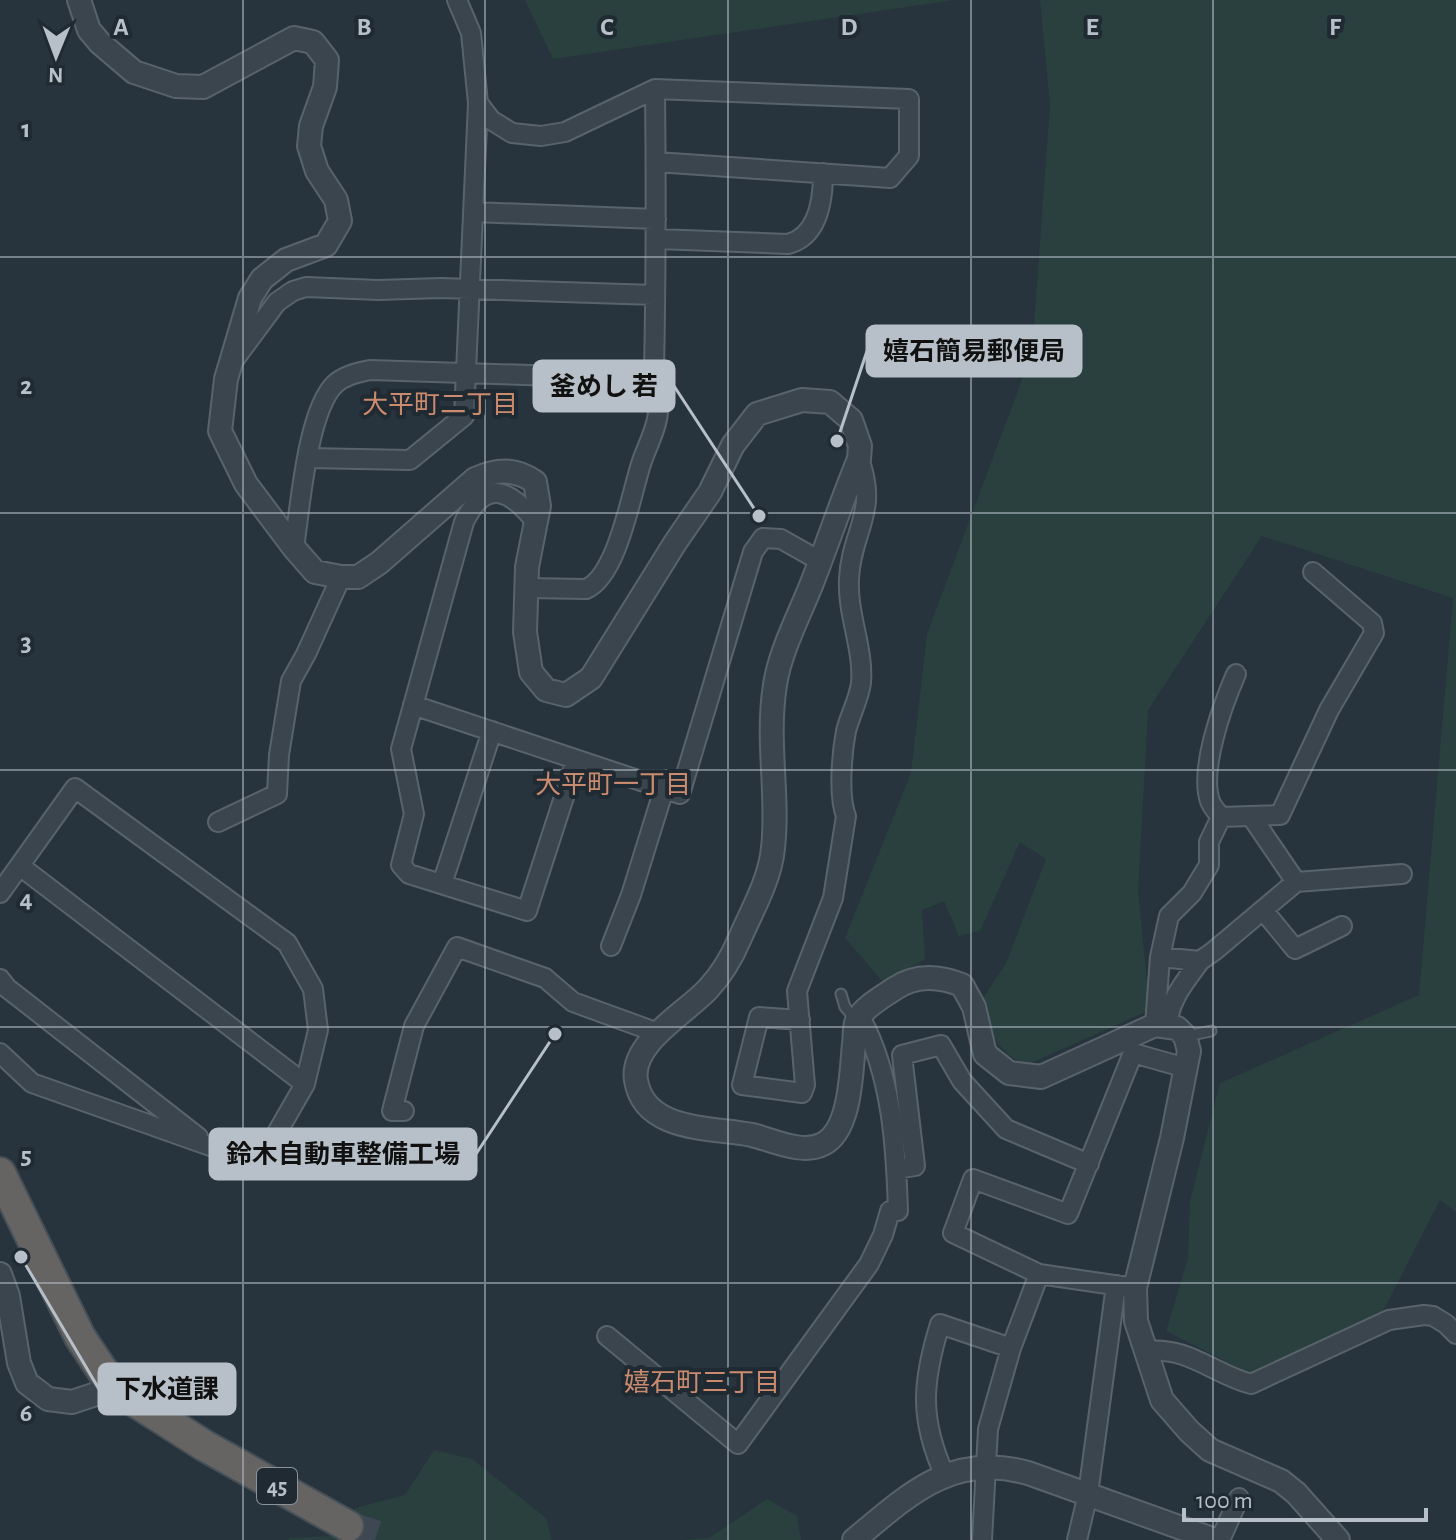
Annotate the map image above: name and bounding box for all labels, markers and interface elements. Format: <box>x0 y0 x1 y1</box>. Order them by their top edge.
text: A <box>113 14 129 40</box>
text: B <box>356 14 372 40</box>
text: C <box>600 14 614 40</box>
text: D <box>840 14 858 40</box>
text: E <box>1085 14 1099 40</box>
text: F <box>1329 14 1342 40</box>
north arrow <box>16 16 96 96</box>
text: N <box>48 64 64 86</box>
text: 1 <box>21 116 31 142</box>
callout: 嬉石簡易郵便局 <box>867 326 1081 376</box>
text: 嬉石簡易郵便局 <box>883 337 1065 365</box>
callout: 釜めし 若 <box>534 361 674 411</box>
text: 釜めし 若 <box>550 372 658 400</box>
text: 2 <box>20 373 32 399</box>
district label: 大平町二丁目 <box>362 391 518 418</box>
text: 3 <box>20 630 32 656</box>
district label: 大平町一丁目 <box>535 771 691 798</box>
text: 4 <box>19 886 33 912</box>
callout: 鈴木自動車整備工場 <box>210 1129 476 1179</box>
text: 鈴木自動車整備工場 <box>226 1140 460 1168</box>
text: 5 <box>20 1143 32 1169</box>
callout: 下水道課 <box>99 1364 235 1414</box>
district label: 嬉石町三丁目 <box>624 1369 780 1396</box>
text: 下水道課 <box>115 1375 219 1403</box>
text: 6 <box>20 1400 32 1426</box>
road number: 45 <box>257 1468 297 1504</box>
scale bar <box>1184 1472 1426 1522</box>
text: 100 m <box>1196 1489 1253 1513</box>

